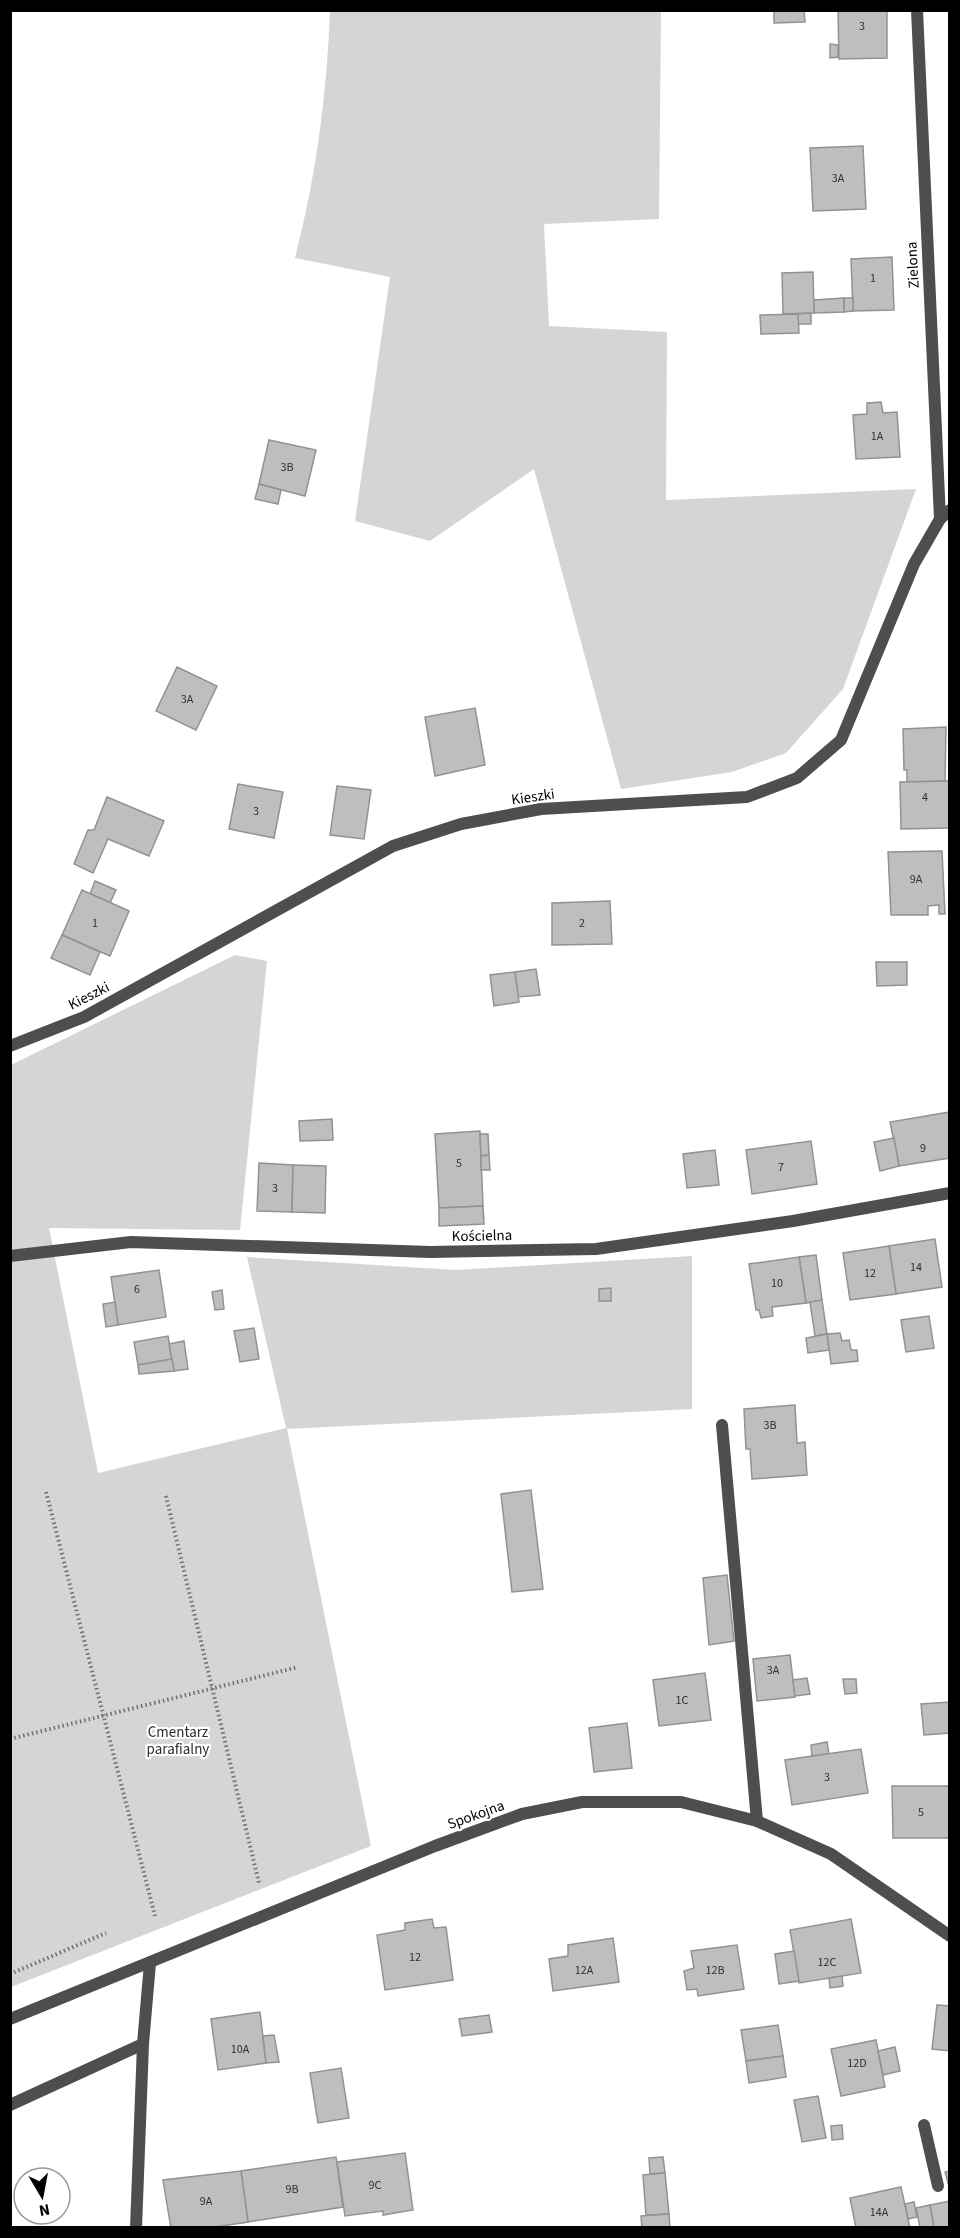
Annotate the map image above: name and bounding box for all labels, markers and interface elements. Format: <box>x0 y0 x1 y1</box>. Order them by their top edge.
house number: 3 <box>859 18 865 35</box>
house number: 3A <box>832 170 845 187</box>
street label: Zielona <box>901 241 925 289</box>
house number: 1 <box>870 270 876 287</box>
house number: 1A <box>871 428 884 445</box>
house number: 3B <box>280 459 294 476</box>
house number: 3A <box>181 691 194 708</box>
street label: Kieszki <box>510 784 556 810</box>
house number: 4 <box>922 789 928 806</box>
house number: 3 <box>253 803 259 820</box>
house number: 9A <box>910 871 923 888</box>
house number: 1 <box>92 915 98 932</box>
house number: 2 <box>579 915 585 932</box>
street label: Kieszki <box>65 977 113 1015</box>
house number: 9 <box>920 1140 926 1157</box>
house number: 5 <box>456 1155 462 1172</box>
house number: 7 <box>778 1159 784 1176</box>
house number: 3 <box>272 1180 278 1197</box>
street label: Kościelna <box>452 1225 512 1247</box>
house number: 14 <box>910 1259 922 1276</box>
house number: 12 <box>864 1265 876 1282</box>
house number: 10 <box>771 1275 783 1292</box>
house number: 6 <box>134 1281 140 1298</box>
house number: 3B <box>763 1417 777 1434</box>
house number: 3A <box>767 1662 780 1679</box>
house number: 1C <box>676 1692 689 1709</box>
park label: Cmentarz parafialny <box>147 1722 209 1760</box>
house number: 3 <box>824 1769 830 1786</box>
street label: Spokojna <box>445 1795 507 1835</box>
house number: 5 <box>918 1804 924 1821</box>
house number: 12 <box>409 1949 421 1966</box>
house number: 12C <box>818 1954 837 1971</box>
house number: 12A <box>575 1962 594 1979</box>
house number: 12B <box>706 1962 724 1979</box>
house number: 10A <box>231 2041 250 2058</box>
house number: 12D <box>847 2055 867 2072</box>
north arrow <box>12 2166 72 2226</box>
house number: 9C <box>369 2177 382 2194</box>
house number: 9B <box>285 2181 299 2198</box>
house number: 9A <box>200 2193 213 2210</box>
text: N <box>37 2198 52 2222</box>
house number: 14A <box>870 2204 889 2221</box>

